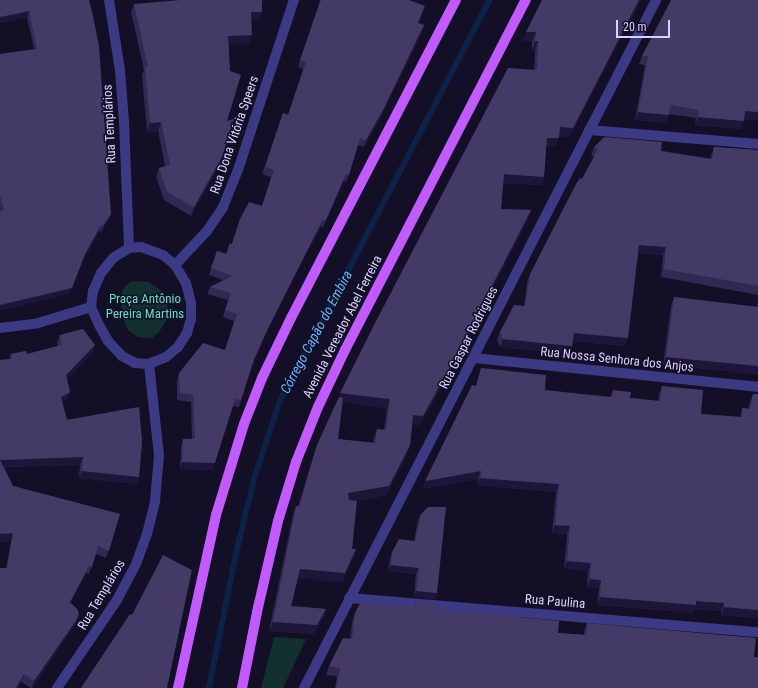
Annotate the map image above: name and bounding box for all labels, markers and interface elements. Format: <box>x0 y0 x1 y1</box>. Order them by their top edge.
scale bar <box>618 12 672 38</box>
text: 20 m <box>623 20 647 34</box>
street label: Rua Dona Vitória Speers <box>207 74 263 196</box>
street label: Rua Templários <box>100 84 120 164</box>
street label: Avenida Vereador Abel Ferreira <box>300 253 386 401</box>
water label: Córrego Capão do Embira <box>276 268 356 396</box>
street label: Rua Gaspar Rodrigues <box>436 284 502 392</box>
park label: Praça Antônio Pereira Martins <box>106 292 184 323</box>
street label: Rua Nossa Senhora dos Anjos <box>540 344 694 376</box>
street label: Rua Templários <box>75 557 129 633</box>
street label: Rua Paulina <box>524 592 586 612</box>

